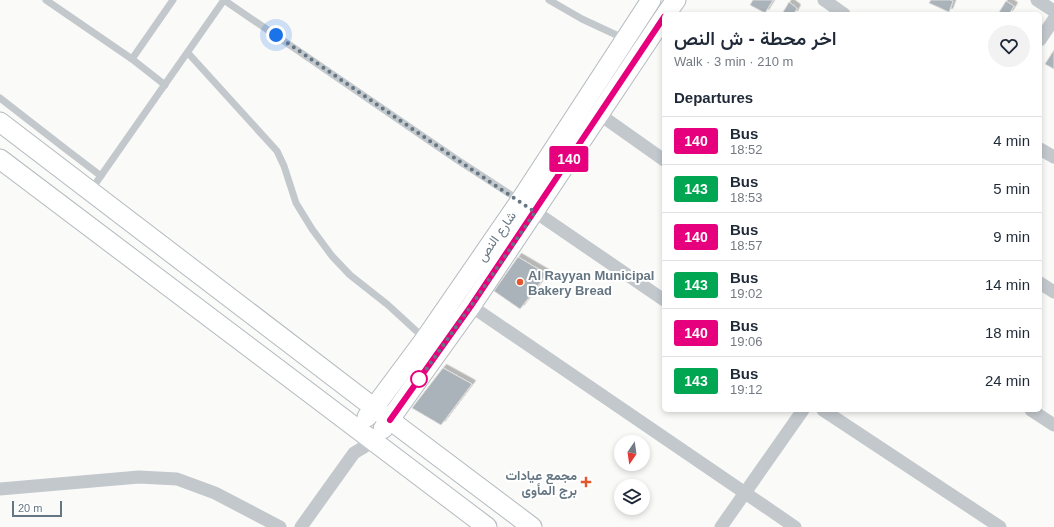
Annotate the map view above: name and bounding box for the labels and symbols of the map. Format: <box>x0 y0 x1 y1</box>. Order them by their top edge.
your location <box>266 25 286 45</box>
line badge: 140 <box>546 146 592 172</box>
street label: شارع النص <box>474 208 521 265</box>
place label: Al Rayyan Municipal Bakery Bread <box>528 268 654 298</box>
marker: Al Rayyan Municipal Bakery Bread <box>515 277 525 287</box>
unlabelled marker <box>410 370 428 388</box>
north arrow <box>614 435 650 471</box>
place label: مجمع عيادات برج المأوى <box>505 468 577 499</box>
marker: مجمع عيادات برج المأوى <box>580 476 592 488</box>
scale bar <box>12 499 62 518</box>

